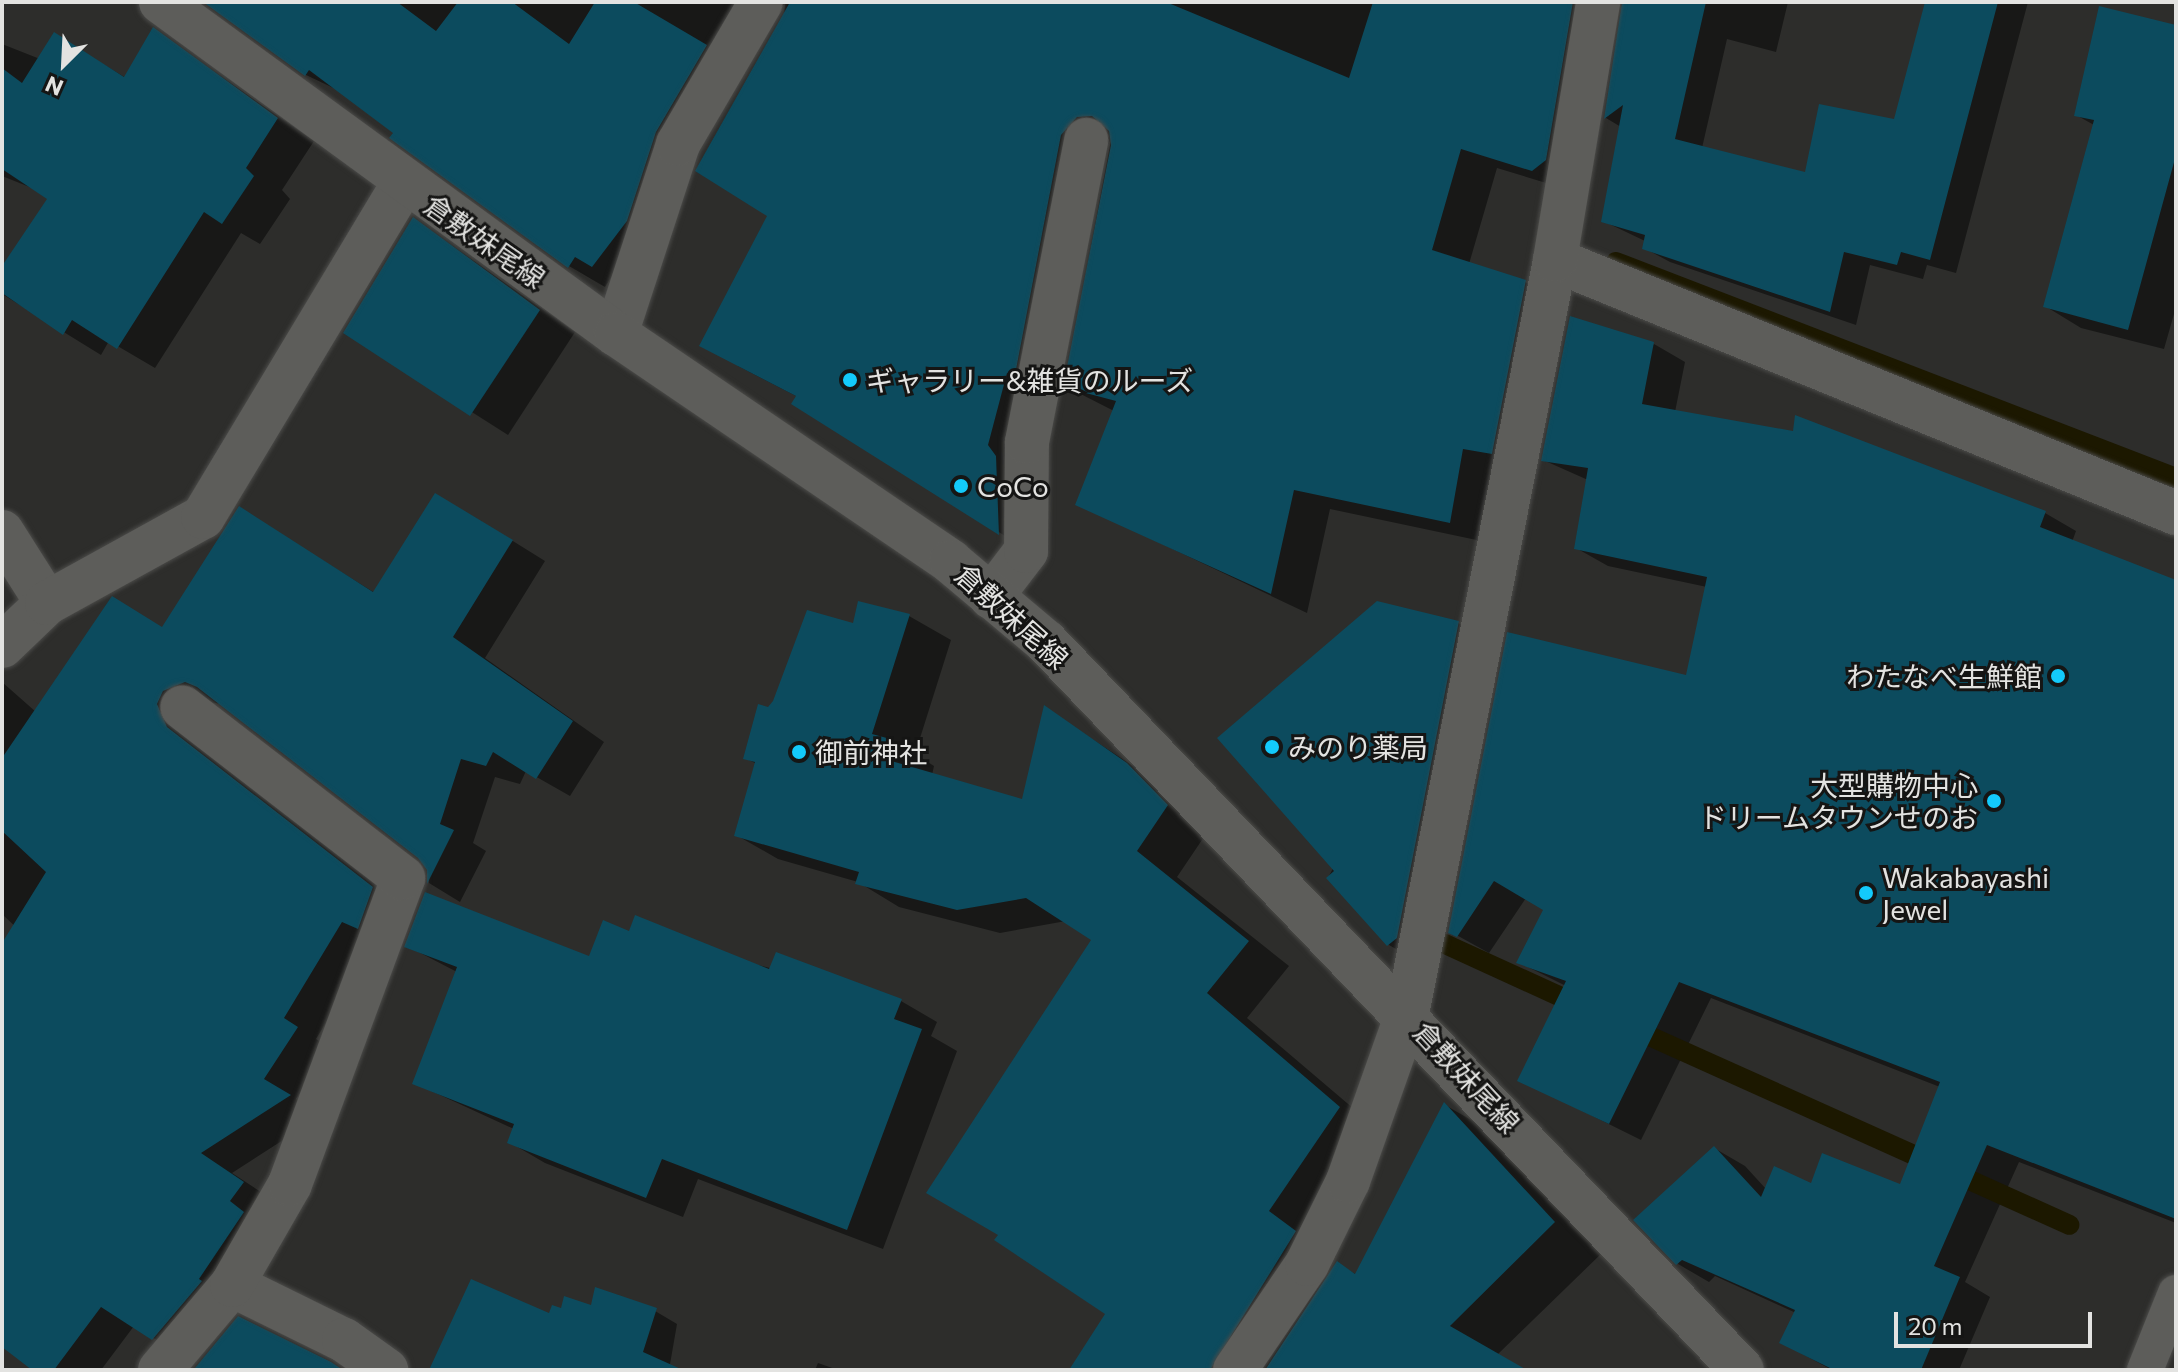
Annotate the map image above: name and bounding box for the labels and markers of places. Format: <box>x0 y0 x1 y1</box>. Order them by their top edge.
place label: ギャラリー&雑貨のルーズ <box>866 363 1195 397</box>
marker: ギャラリー&雑貨のルーズ <box>841 371 859 389</box>
place label: CoCo <box>977 469 1049 503</box>
marker: CoCo <box>952 477 970 495</box>
place label: わたなべ生鮮館 <box>1846 659 2042 693</box>
marker: わたなべ生鮮館 <box>2049 667 2067 685</box>
place label: みのり薬局 <box>1288 730 1428 764</box>
place label: 御前神社 <box>815 735 927 769</box>
marker: みのり薬局 <box>1263 738 1281 756</box>
marker: 御前神社 <box>790 743 808 761</box>
place label: 大型購物中心 ドリームタウンせのお <box>1698 768 1978 834</box>
marker: 大型購物中心 ドリームタウンせのお <box>1985 792 2003 810</box>
place label: Wakabayashi Jewel <box>1882 860 2049 926</box>
marker: Wakabayashi Jewel <box>1857 884 1875 902</box>

